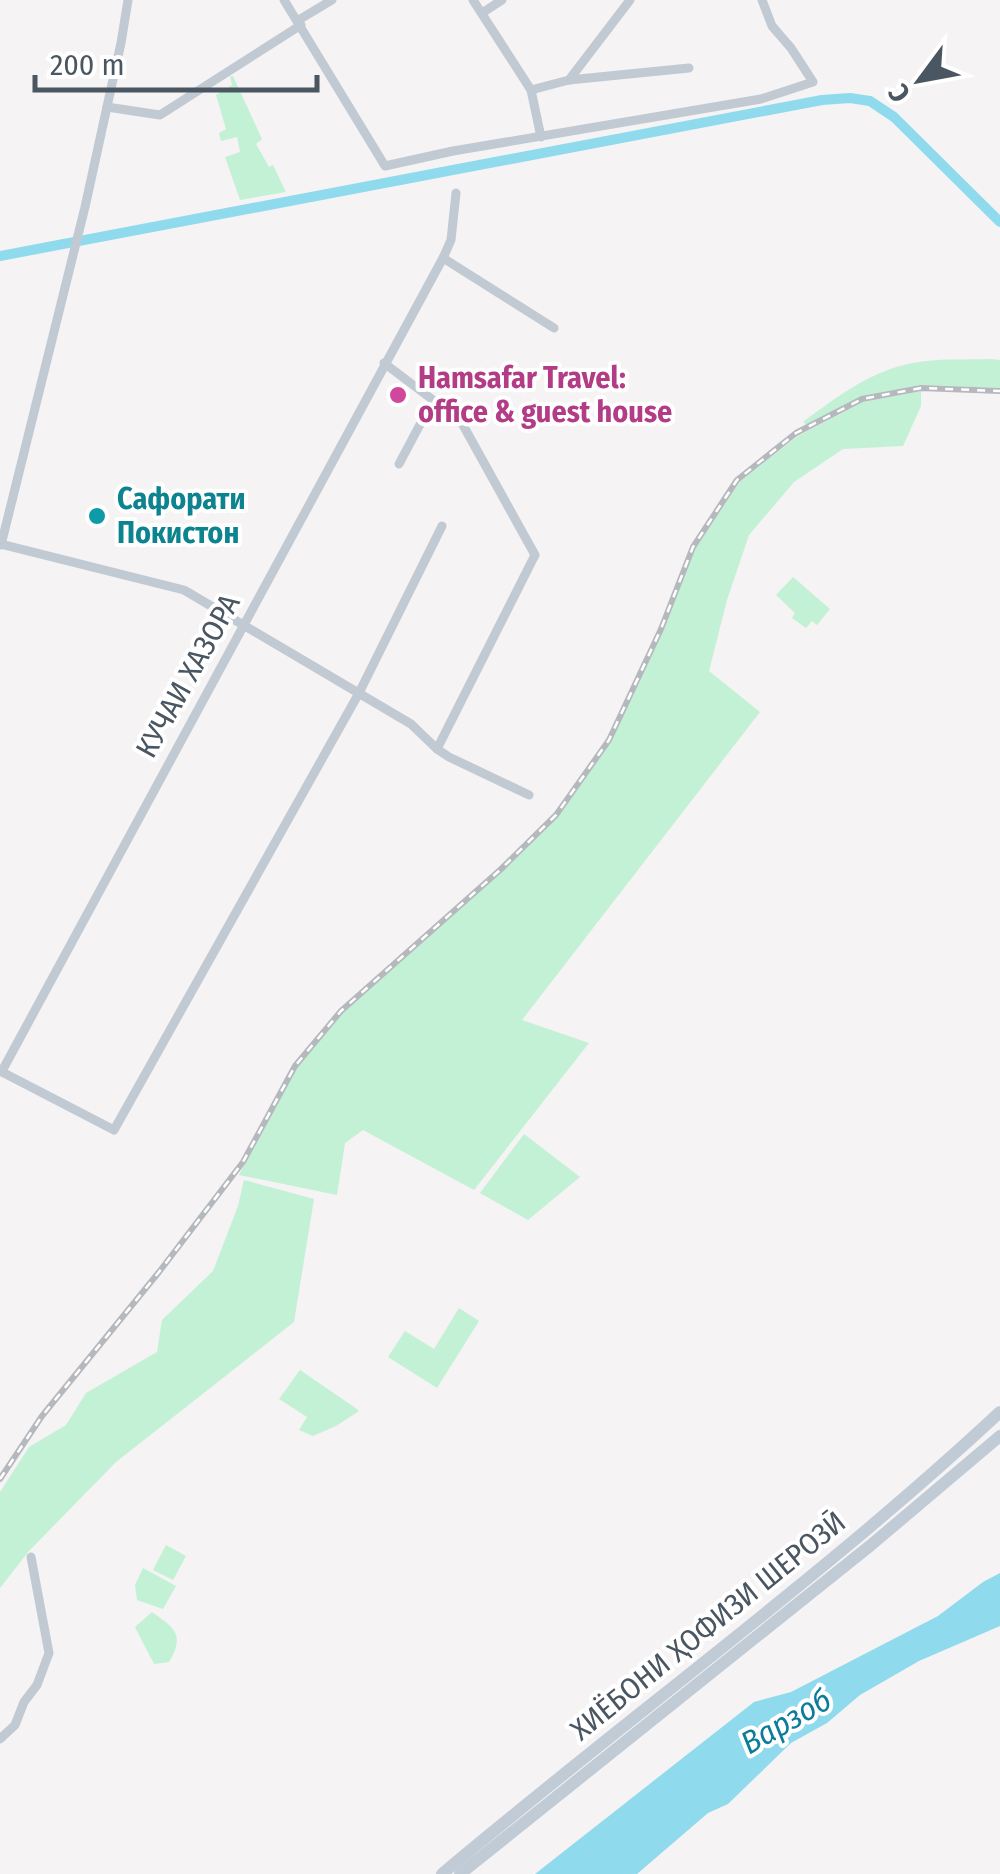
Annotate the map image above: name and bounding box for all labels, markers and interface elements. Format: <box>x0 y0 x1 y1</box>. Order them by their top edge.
scale bar <box>35 30 318 92</box>
north arrow <box>870 30 970 130</box>
text: 200 m <box>50 47 125 83</box>
text: С <box>881 78 917 108</box>
place label: Hamsafar Travel: office & guest house <box>418 360 672 430</box>
marker: Hamsafar Travel: office & guest house <box>387 384 409 406</box>
place label: Сафорати Покистон <box>117 481 246 551</box>
marker: Сафорати Покистон <box>86 505 108 527</box>
street label: КУЧАИ ХАЗОРА <box>128 588 248 764</box>
street label: ХИЁБОНИ ҲОФИЗИ ШЕРОЗӢ <box>563 1504 853 1748</box>
water label: Варзоб <box>734 1680 838 1762</box>

